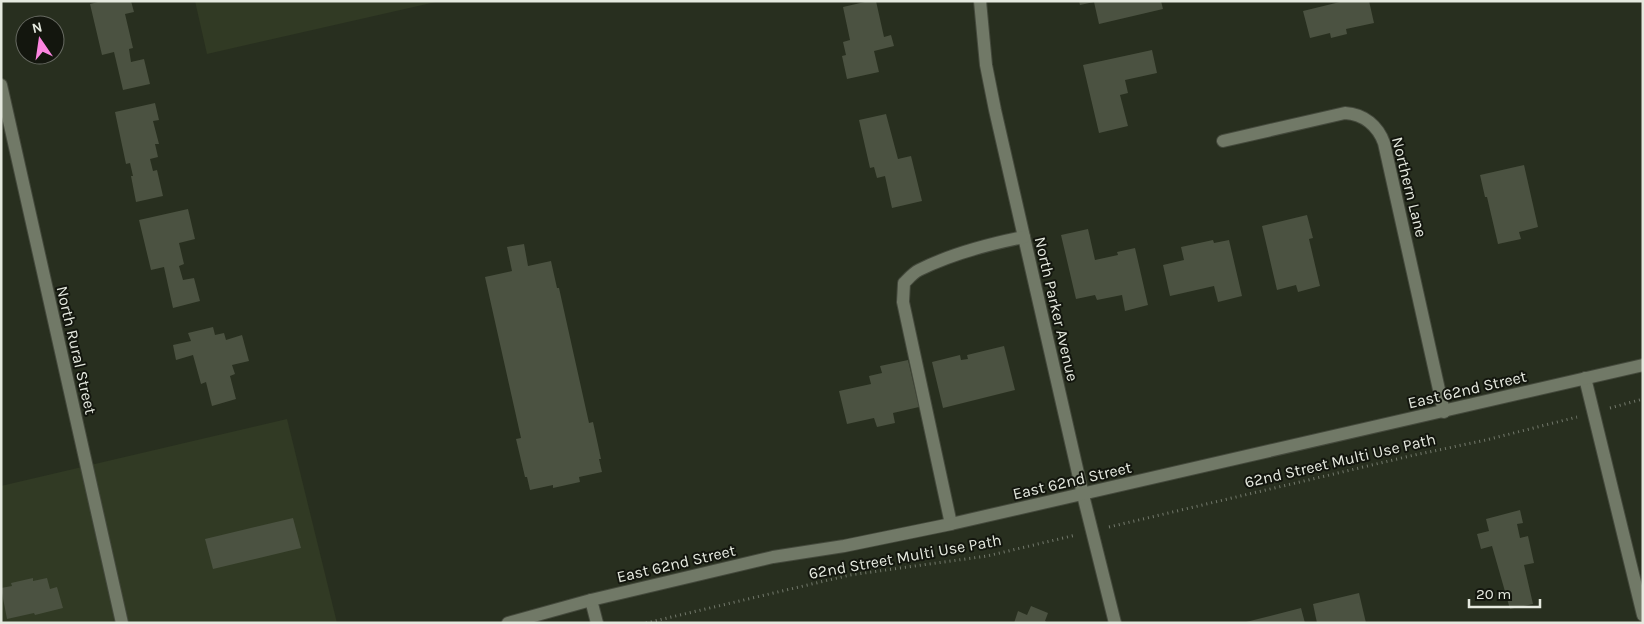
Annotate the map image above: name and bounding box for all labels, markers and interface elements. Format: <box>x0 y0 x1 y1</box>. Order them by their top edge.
north arrow <box>15 15 65 65</box>
text: N <box>30 18 44 37</box>
street label: Northern Lane <box>1388 135 1431 239</box>
street label: North Parker Avenue <box>1031 235 1082 383</box>
street label: North Rural Street <box>52 284 101 416</box>
street label: East 62nd Street <box>1406 367 1528 412</box>
street label: 62nd Street Multi Use Path <box>1243 429 1438 492</box>
street label: East 62nd Street <box>1011 458 1133 503</box>
street label: 62nd Street Multi Use Path <box>807 530 1003 583</box>
street label: East 62nd Street <box>615 541 737 586</box>
scale bar <box>1469 576 1540 608</box>
text: 20 m <box>1476 585 1511 603</box>

